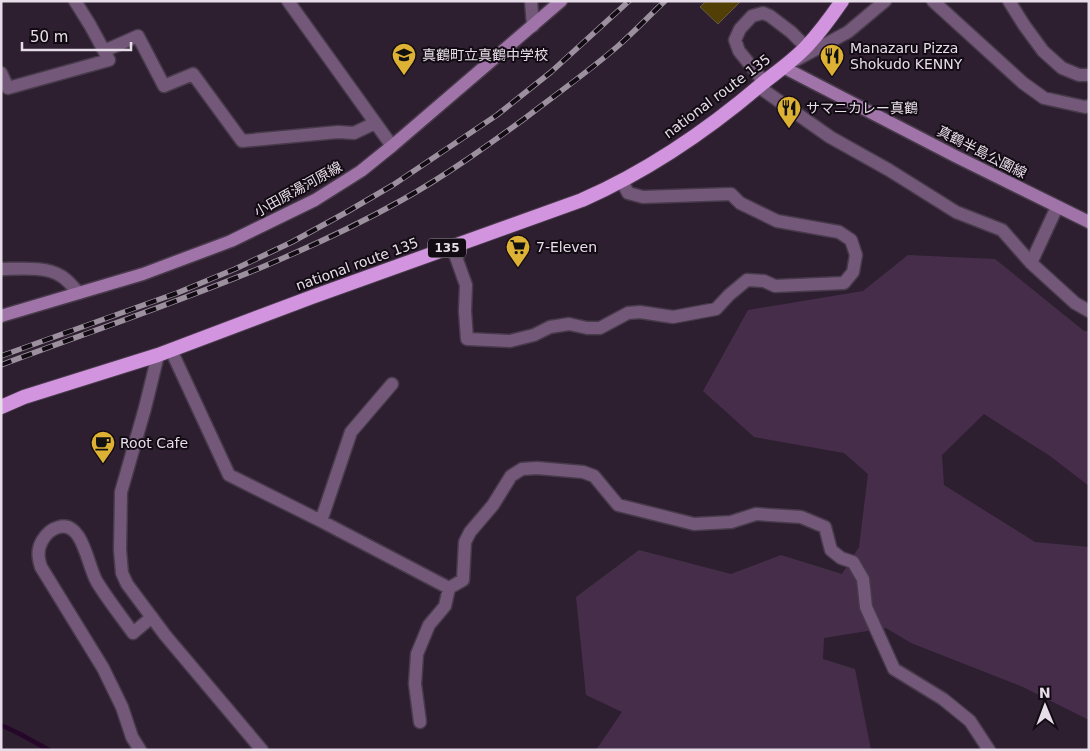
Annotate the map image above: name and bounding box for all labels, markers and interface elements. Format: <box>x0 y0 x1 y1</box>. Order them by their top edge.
scale bar <box>22 20 131 52</box>
text: 50 m <box>30 28 68 46</box>
place label: Manazaru Pizza Shokudo KENNY <box>850 40 963 72</box>
school or university icon: 真鶴町立真鶴中学校 <box>391 42 417 76</box>
restaurant icon: Manazaru Pizza Shokudo KENNY <box>819 43 845 77</box>
place label: 真鶴町立真鶴中学校 <box>422 47 548 63</box>
street label: national route 135 <box>661 51 773 141</box>
restaurant icon: サマニカレー真鶴 <box>776 95 802 129</box>
place label: サマニカレー真鶴 <box>806 100 918 116</box>
street label: 真鶴半島公園線 <box>935 123 1029 181</box>
street label: 小田原湯河原線 <box>251 158 345 220</box>
street label: national route 135 <box>293 234 421 294</box>
supermarket icon: 7-Eleven <box>505 234 531 268</box>
road number: 135 <box>428 238 466 258</box>
place label: 7-Eleven <box>536 239 597 255</box>
cafe icon: Root Cafe <box>90 430 116 464</box>
place label: Root Cafe <box>120 435 188 451</box>
north arrow <box>1020 681 1070 731</box>
text: N <box>1039 685 1051 701</box>

